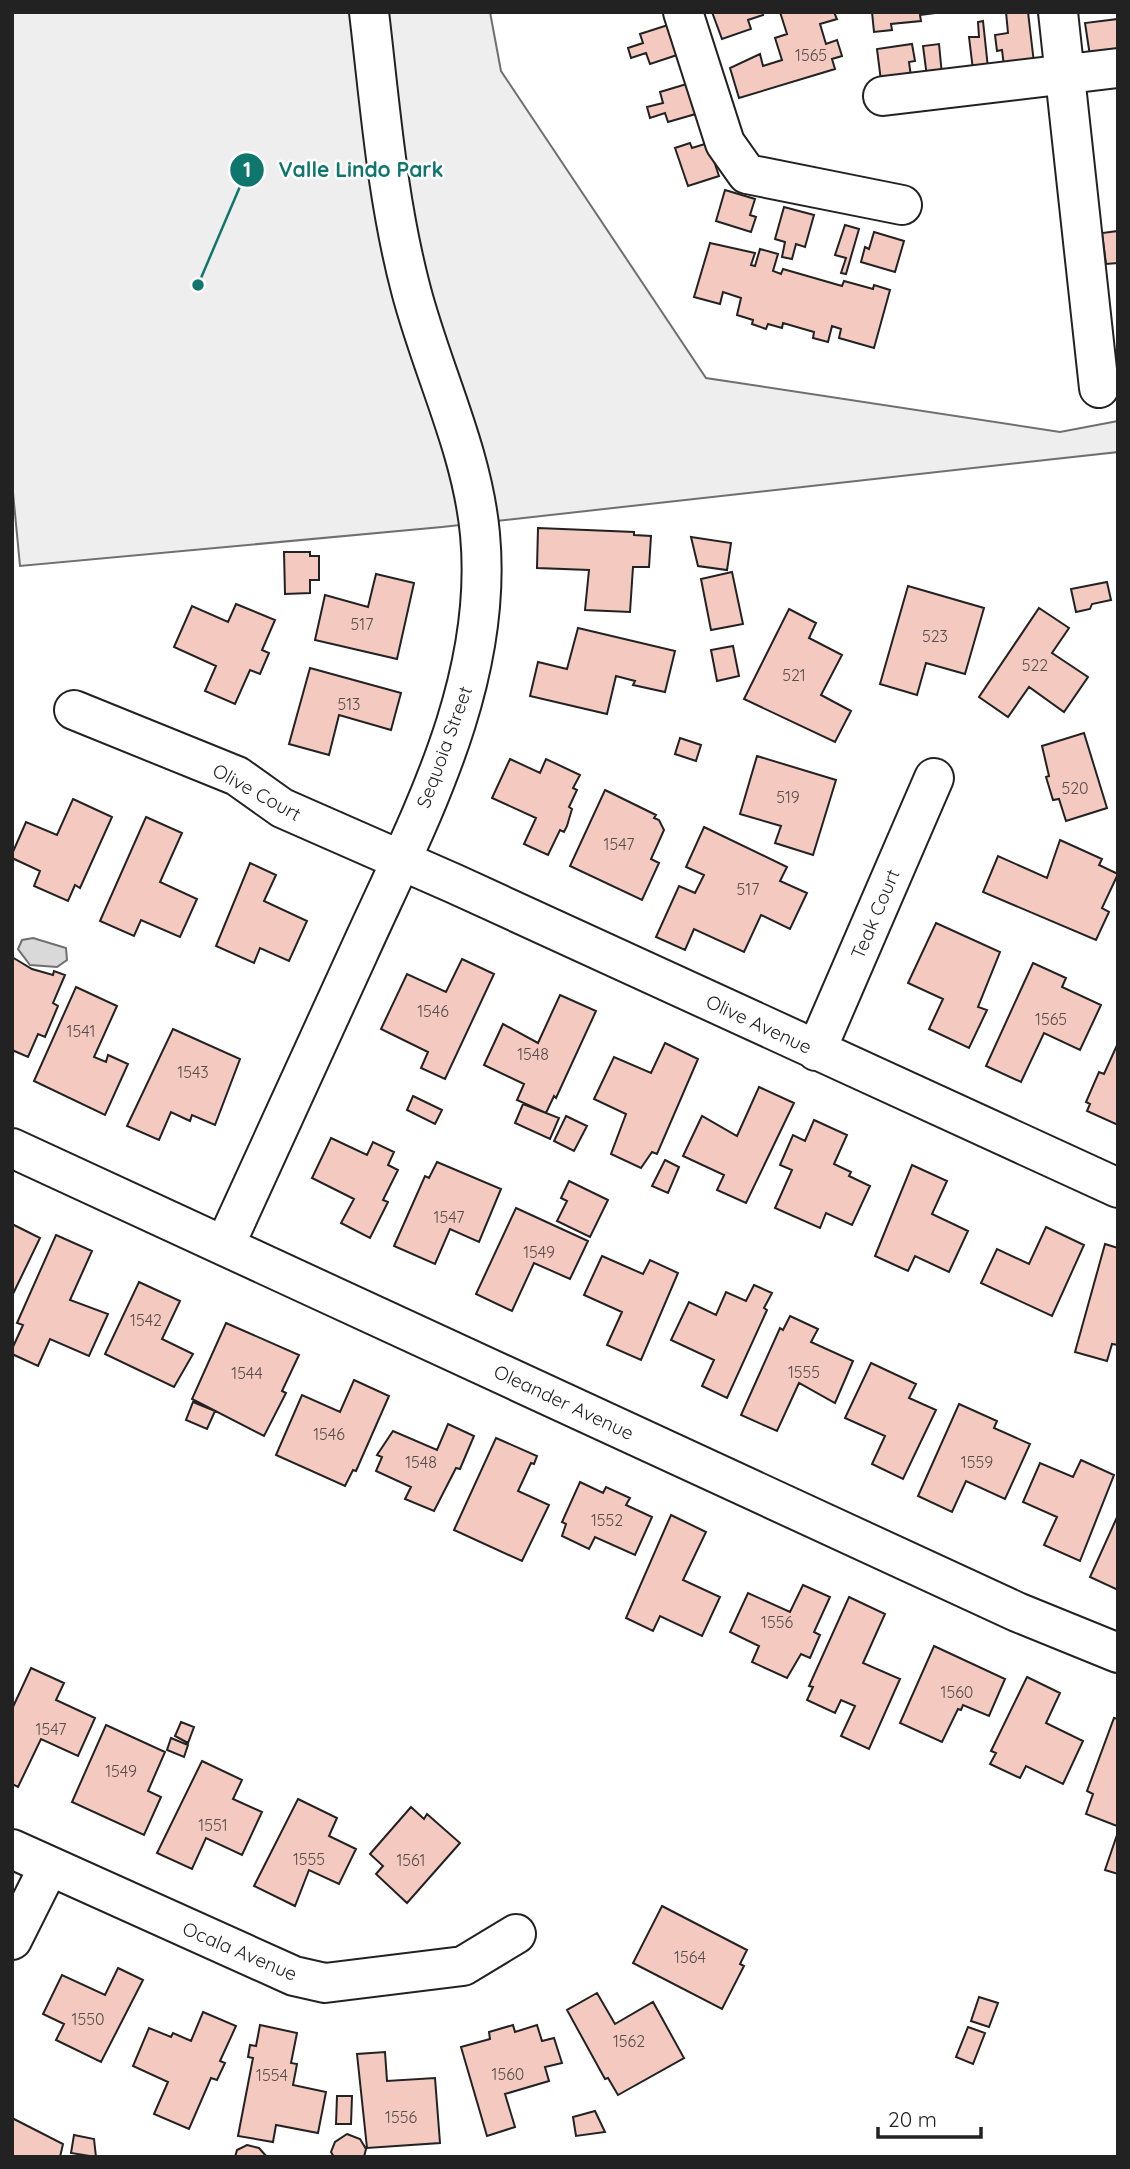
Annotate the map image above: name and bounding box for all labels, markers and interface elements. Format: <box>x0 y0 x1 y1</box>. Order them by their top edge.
house number: 1565 <box>795 45 827 65</box>
callout: Valle Lindo Park <box>230 149 458 191</box>
text: 1 <box>243 156 251 182</box>
text: Valle Lindo Park <box>279 156 443 182</box>
house number: 517 <box>351 614 373 634</box>
house number: 523 <box>922 626 948 646</box>
house number: 522 <box>1022 655 1048 675</box>
house number: 521 <box>782 665 806 685</box>
street label: Sequoia Street <box>411 683 477 811</box>
house number: 513 <box>337 694 361 714</box>
street label: Olive Court <box>209 758 305 826</box>
house number: 520 <box>1061 778 1089 798</box>
house number: 519 <box>776 787 800 807</box>
house number: 1547 <box>604 834 634 854</box>
street label: Teak Court <box>845 865 905 963</box>
house number: 517 <box>737 879 759 899</box>
street label: Olive Avenue <box>702 989 816 1059</box>
house number: 1546 <box>417 1001 449 1021</box>
house number: 1565 <box>1035 1009 1067 1029</box>
house number: 1541 <box>67 1021 95 1041</box>
house number: 1548 <box>517 1044 549 1064</box>
house number: 1543 <box>177 1062 209 1082</box>
house number: 1547 <box>434 1207 464 1227</box>
house number: 1549 <box>523 1242 555 1262</box>
house number: 1542 <box>130 1310 162 1330</box>
street label: Oleander Avenue <box>490 1359 638 1445</box>
house number: 1555 <box>788 1362 820 1382</box>
house number: 1544 <box>231 1363 263 1383</box>
house number: 1546 <box>313 1424 345 1444</box>
house number: 1548 <box>405 1452 437 1472</box>
house number: 1559 <box>961 1452 993 1472</box>
house number: 1552 <box>591 1510 623 1530</box>
house number: 1556 <box>761 1612 793 1632</box>
house number: 1560 <box>941 1682 973 1702</box>
house number: 1547 <box>36 1719 66 1739</box>
house number: 1549 <box>105 1761 137 1781</box>
house number: 1551 <box>198 1815 228 1835</box>
house number: 1555 <box>293 1849 325 1869</box>
house number: 1561 <box>396 1850 426 1870</box>
street label: Ocala Avenue <box>179 1916 301 1986</box>
house number: 1564 <box>674 1947 706 1967</box>
house number: 1550 <box>72 2009 104 2029</box>
house number: 1562 <box>613 2031 645 2051</box>
house number: 1560 <box>492 2064 524 2084</box>
house number: 1554 <box>256 2065 288 2085</box>
scale bar <box>878 2096 981 2140</box>
text: 20 m <box>888 2106 937 2132</box>
house number: 1556 <box>385 2107 417 2127</box>

